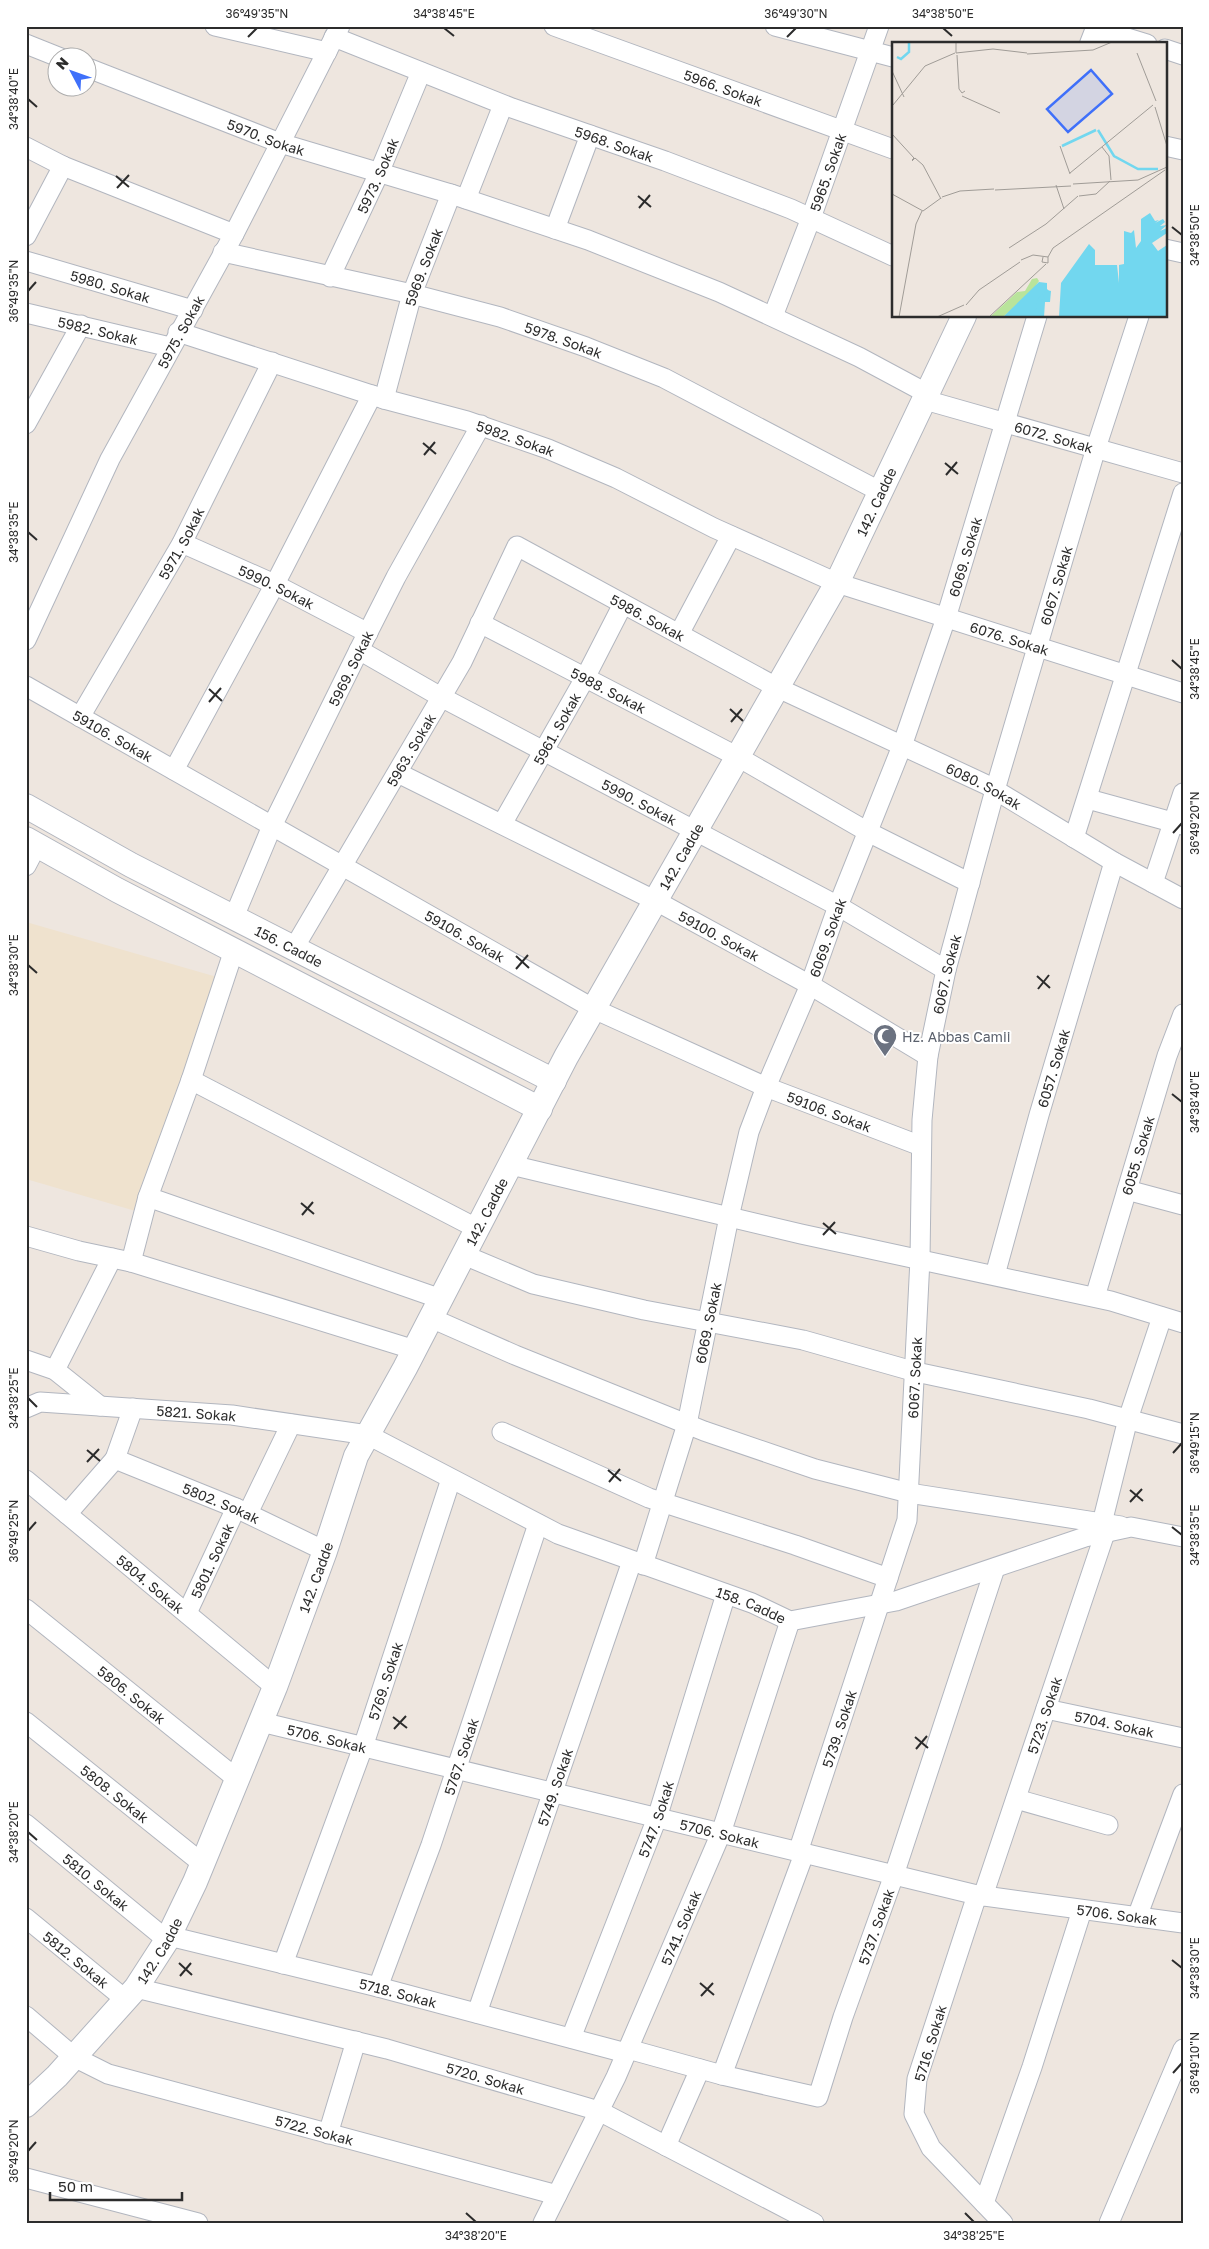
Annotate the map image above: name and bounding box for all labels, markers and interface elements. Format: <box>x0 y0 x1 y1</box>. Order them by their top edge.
text: 36°49'35"N <box>226 6 288 21</box>
text: 34°38'45"E <box>413 6 475 21</box>
text: 36°49'30"N <box>764 6 828 21</box>
text: 34°38'50"E <box>912 6 974 21</box>
inset map <box>892 42 1166 318</box>
north arrow <box>48 48 98 98</box>
text: N <box>52 54 72 73</box>
street label: 5966. Sokak <box>682 65 765 109</box>
text: 34°38'40"E <box>6 68 21 130</box>
street label: 5970. Sokak <box>225 115 307 158</box>
street label: 5968. Sokak <box>573 122 656 165</box>
street label: 5965. Sokak <box>806 130 849 213</box>
street label: 5973. Sokak <box>353 135 401 216</box>
text: 34°38'50"E <box>1187 204 1202 266</box>
street label: 5969. Sokak <box>401 225 446 308</box>
text: 36°49'35"N <box>6 260 21 322</box>
street label: 5980. Sokak <box>68 266 153 306</box>
street label: 5975. Sokak <box>153 292 207 371</box>
street label: 5982. Sokak <box>56 312 140 348</box>
street label: 5978. Sokak <box>522 318 605 361</box>
street label: 5982. Sokak <box>474 416 558 460</box>
street label: 6072. Sokak <box>1012 417 1096 456</box>
street label: 142. Cadde <box>852 464 899 539</box>
text: 34°38'35"E <box>6 501 21 563</box>
street label: 5971. Sokak <box>154 504 207 582</box>
street label: 6069. Sokak <box>944 514 985 599</box>
street label: 6067. Sokak <box>1036 544 1075 627</box>
street label: 5990. Sokak <box>236 561 317 612</box>
street label: 5986. Sokak <box>608 590 688 644</box>
street label: 6076. Sokak <box>968 617 1051 658</box>
street label: 5969. Sokak <box>324 627 376 709</box>
text: 34°38'45"E <box>1187 638 1202 700</box>
street label: 5988. Sokak <box>568 663 649 716</box>
street label: 5961. Sokak <box>529 689 584 768</box>
street label: 59106. Sokak <box>70 706 156 765</box>
street label: 5963. Sokak <box>382 710 439 789</box>
street label: 6080. Sokak <box>943 759 1025 812</box>
street label: 5990. Sokak <box>599 775 680 828</box>
text: 36°49'20"N <box>1187 791 1202 855</box>
street label: 142. Cadde <box>655 820 707 893</box>
street label: 6069. Sokak <box>805 895 849 979</box>
street label: 59106. Sokak <box>422 906 508 965</box>
street label: 59100. Sokak <box>676 907 763 964</box>
street label: 156. Cadde <box>252 921 326 970</box>
street label: 6067. Sokak <box>929 932 964 1016</box>
text: 34°38'30"E <box>6 934 21 996</box>
mosque icon: Hz. Abbas Camii <box>872 1023 898 1057</box>
street label: 6057. Sokak <box>1033 1026 1073 1109</box>
place label: Hz. Abbas Camii <box>902 1028 1011 1045</box>
text: 34°38'40"E <box>1187 1071 1202 1133</box>
street label: 59106. Sokak <box>785 1087 874 1135</box>
street label: 6055. Sokak <box>1117 1113 1157 1197</box>
street label: 142. Cadde <box>462 1175 511 1248</box>
street label: 6069. Sokak <box>691 1280 724 1365</box>
street label: 6067. Sokak <box>904 1336 925 1419</box>
text: 34°38'25"E <box>6 1367 21 1429</box>
street label: 5821. Sokak <box>156 1401 238 1424</box>
text: 36°49'15"N <box>1187 1412 1202 1474</box>
street label: 5802. Sokak <box>180 1479 263 1527</box>
text: 36°49'25"N <box>6 1500 21 1562</box>
text: 34°38'35"E <box>1187 1504 1202 1566</box>
street label: 5801. Sokak <box>187 1520 236 1601</box>
street label: 142. Cadde <box>295 1540 336 1615</box>
street label: 5804. Sokak <box>113 1551 188 1617</box>
street label: 158. Cadde <box>714 1582 789 1626</box>
street label: 5769. Sokak <box>364 1639 406 1722</box>
street label: 5806. Sokak <box>94 1662 169 1727</box>
street label: 5723. Sokak <box>1023 1674 1065 1756</box>
street label: 5739. Sokak <box>818 1687 859 1770</box>
street label: 5704. Sokak <box>1073 1707 1156 1740</box>
street label: 5767. Sokak <box>440 1716 481 1797</box>
street label: 5706. Sokak <box>286 1720 369 1756</box>
street label: 5749. Sokak <box>533 1746 576 1828</box>
street label: 5808. Sokak <box>77 1761 153 1826</box>
street label: 5747. Sokak <box>634 1778 677 1860</box>
text: 34°38'20"E <box>6 1801 21 1863</box>
street label: 5706. Sokak <box>678 1815 761 1851</box>
street label: 5810. Sokak <box>60 1850 133 1914</box>
street label: 5737. Sokak <box>854 1886 897 1967</box>
street label: 5741. Sokak <box>657 1888 704 1967</box>
street label: 5706. Sokak <box>1076 1900 1159 1928</box>
street label: 142. Cadde <box>133 1915 185 1986</box>
street label: 5812. Sokak <box>40 1927 113 1991</box>
text: 34°38'30"E <box>1187 1937 1202 1999</box>
street label: 5718. Sokak <box>358 1974 439 2011</box>
street label: 5716. Sokak <box>910 2002 950 2083</box>
text: 36°49'10"N <box>1187 2032 1202 2094</box>
street label: 5720. Sokak <box>444 2058 527 2097</box>
street label: 5722. Sokak <box>273 2111 356 2148</box>
text: 36°49'20"N <box>6 2119 21 2183</box>
scale bar <box>50 2169 182 2201</box>
text: 50 m <box>58 2177 93 2195</box>
text: 34°38'20"E <box>445 2228 507 2243</box>
text: 34°38'25"E <box>943 2228 1005 2243</box>

